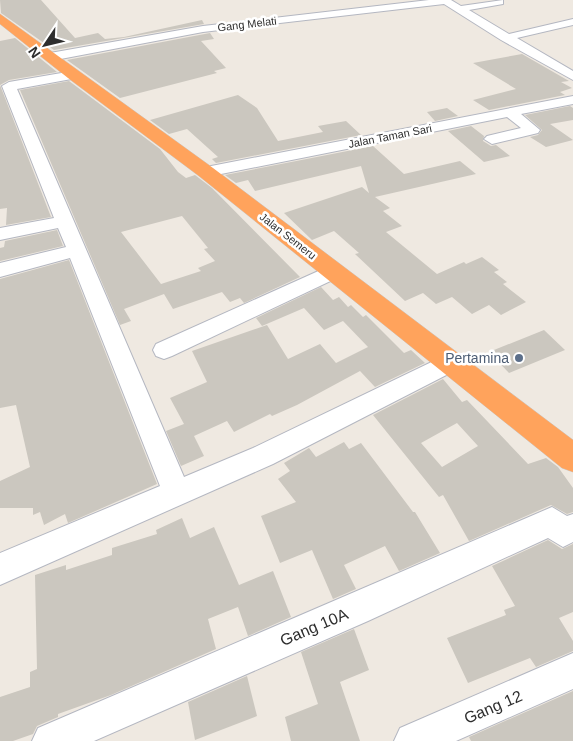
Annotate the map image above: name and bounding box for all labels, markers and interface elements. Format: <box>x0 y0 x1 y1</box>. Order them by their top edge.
street label: Gang Melati <box>217 14 277 34</box>
north arrow <box>20 20 70 70</box>
text: N <box>25 44 44 61</box>
street label: Jalan Taman Sari <box>347 122 433 150</box>
street label: Jalan Semeru <box>258 210 318 262</box>
place label: Pertamina <box>445 350 509 366</box>
marker: Pertamina <box>513 352 525 364</box>
street label: Gang 10A <box>278 605 351 649</box>
street label: Gang 12 <box>461 687 525 727</box>

